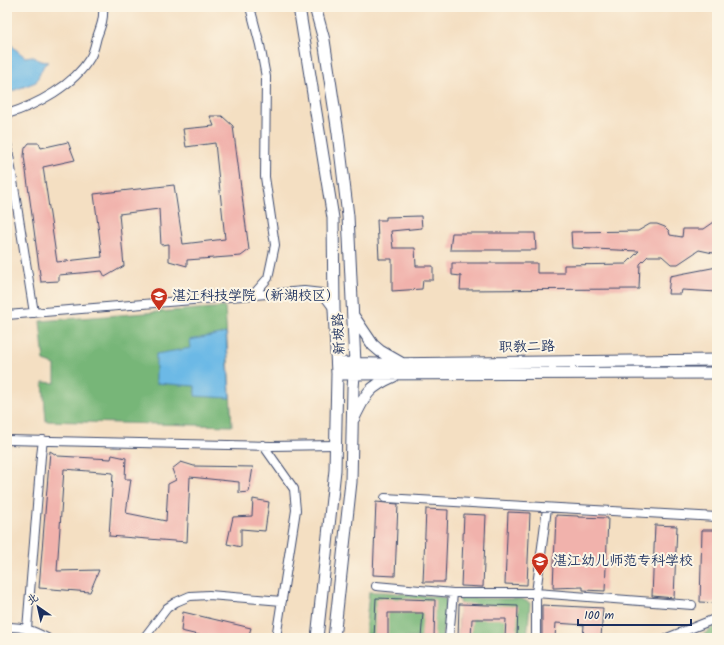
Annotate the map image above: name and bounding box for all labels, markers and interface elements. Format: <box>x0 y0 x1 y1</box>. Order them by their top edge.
place label: 湛江科技学院（新湖校区） <box>172 285 340 307</box>
school or university icon: 湛江科技学院（新湖校区） <box>149 286 169 311</box>
street label: 新坡路 <box>327 312 351 356</box>
street label: 职教二路 <box>499 336 555 358</box>
place label: 湛江幼儿师范专科学校 <box>553 550 693 572</box>
school or university icon: 湛江幼儿师范专科学校 <box>530 551 550 576</box>
north arrow <box>18 587 58 627</box>
text: 北 <box>23 589 43 610</box>
scale bar <box>578 601 691 627</box>
text: 100 m <box>584 606 615 625</box>

